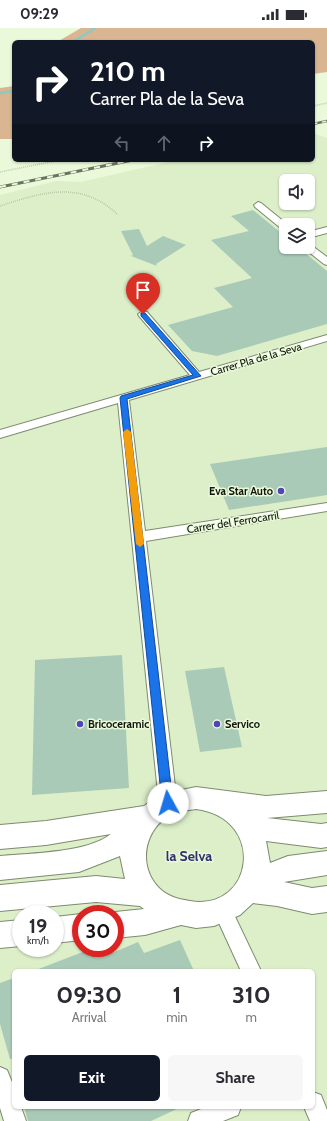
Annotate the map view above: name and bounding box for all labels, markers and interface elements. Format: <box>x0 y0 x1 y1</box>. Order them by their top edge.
text: 09:29 <box>20 5 59 23</box>
text: 210 m <box>90 54 166 88</box>
icon: right <box>24 56 76 108</box>
text: Carrer Pla de la Seva <box>90 88 244 110</box>
icon: left <box>111 132 133 154</box>
icon: ahead <box>153 132 175 154</box>
icon: right <box>195 132 217 154</box>
map controls <box>279 174 315 254</box>
button: sound <box>279 174 315 210</box>
button: layers <box>279 218 315 254</box>
pin <box>126 273 160 314</box>
icon: arrive <box>132 279 154 301</box>
street label: Carrer Pla de la Seva <box>209 339 304 379</box>
place label: Eva Star Auto <box>209 484 273 498</box>
marker: Eva Star Auto <box>276 486 286 496</box>
street label: Carrer del Ferrocarril <box>186 508 281 536</box>
place label: Bricoceramic <box>88 717 149 731</box>
place label: Servico <box>225 717 260 731</box>
marker: Bricoceramic <box>75 719 85 729</box>
marker: Servico <box>212 719 222 729</box>
position arrow <box>147 782 189 824</box>
district label: la Selva <box>166 847 212 865</box>
speed limit sign: 30 <box>72 905 124 957</box>
text: 19 <box>29 914 47 938</box>
text: km/h <box>27 934 49 947</box>
text: 09:30 <box>56 980 122 1009</box>
text: 1 <box>172 980 181 1009</box>
text: 310 <box>232 980 271 1009</box>
text: Arrival <box>72 1009 106 1025</box>
text: min <box>166 1009 188 1025</box>
text: m <box>246 1009 257 1025</box>
button: Exit <box>24 1055 160 1101</box>
button: Share <box>168 1055 303 1101</box>

